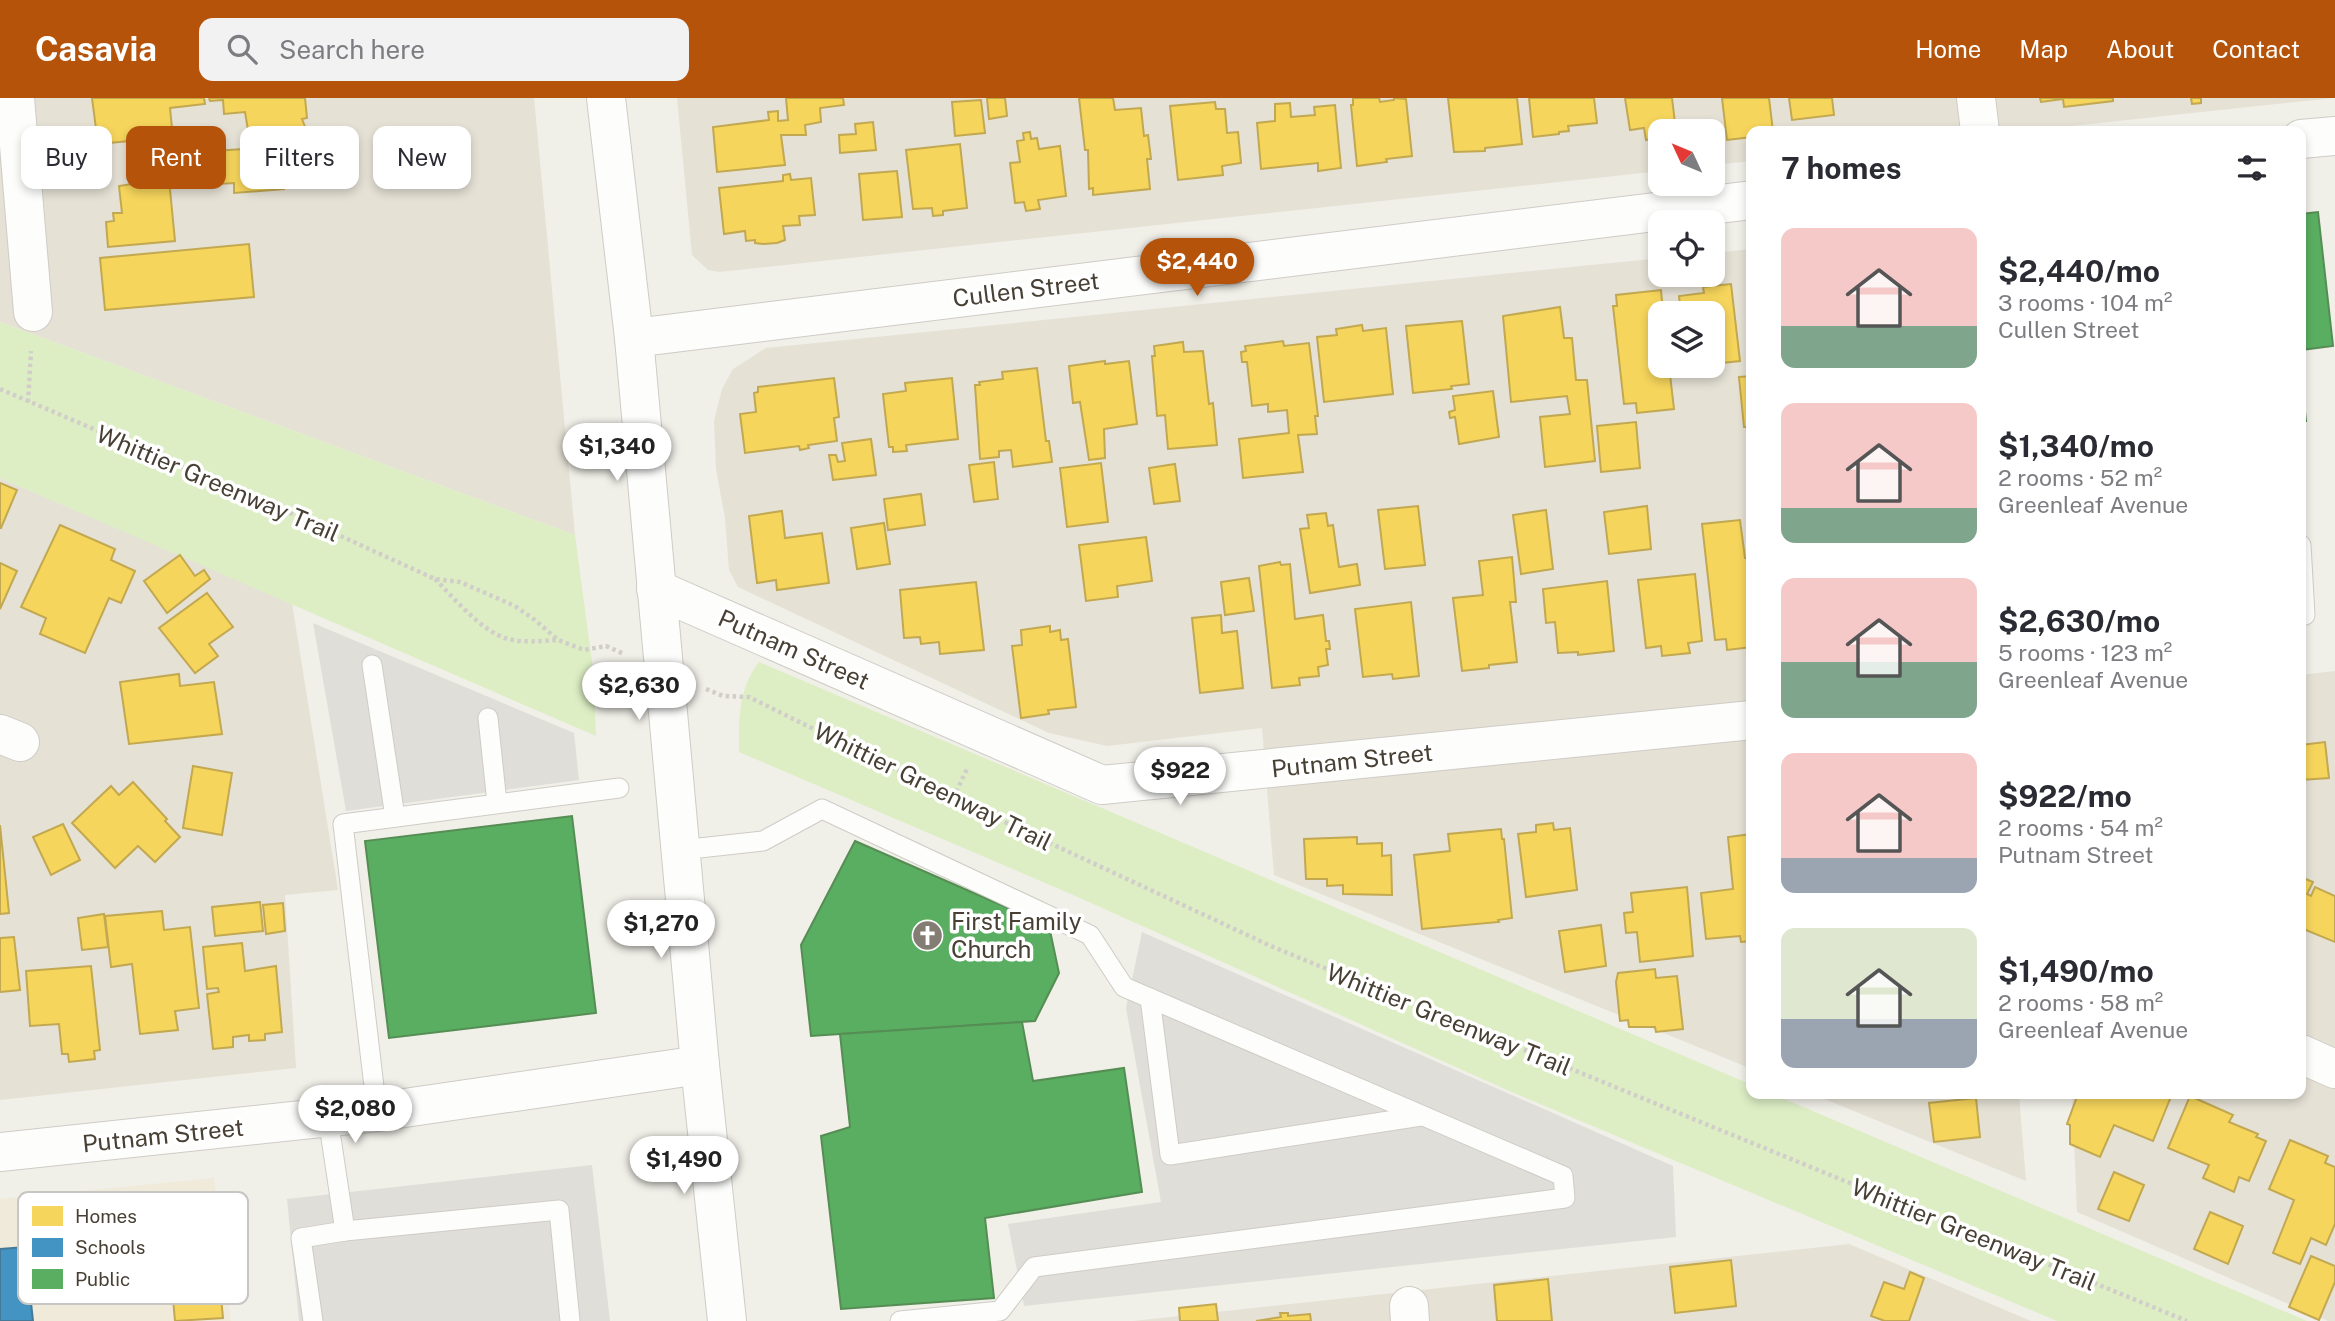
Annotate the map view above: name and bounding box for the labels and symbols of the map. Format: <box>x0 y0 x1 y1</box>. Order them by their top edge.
north arrow <box>1648 119 1726 196</box>
pin: $2,440 <box>1140 238 1254 298</box>
street label: Cullen Street <box>951 266 1101 312</box>
street label: Whittier Greenway Trail <box>92 419 344 547</box>
pin: $1,340 <box>560 424 674 483</box>
street label: Putnam Street <box>714 603 874 695</box>
pin: $2,630 <box>582 662 696 722</box>
street label: Whittier Greenway Trail <box>809 716 1057 856</box>
street label: Putnam Street <box>1270 738 1434 782</box>
pin: $922 <box>1139 748 1221 807</box>
pin: $1,270 <box>604 900 718 960</box>
place label: First Family Church <box>951 907 1082 963</box>
church icon: First Family Church <box>911 918 945 952</box>
street label: Whittier Greenway Trail <box>1323 957 1575 1081</box>
pin: $2,080 <box>298 1086 412 1145</box>
street label: Putnam Street <box>81 1113 245 1157</box>
pin: $1,490 <box>627 1136 741 1196</box>
street label: Whittier Greenway Trail <box>1848 1172 2100 1296</box>
legend <box>18 1192 248 1304</box>
text: Homes <box>75 1205 137 1227</box>
text: Schools <box>75 1236 145 1258</box>
text: Public <box>75 1268 130 1290</box>

